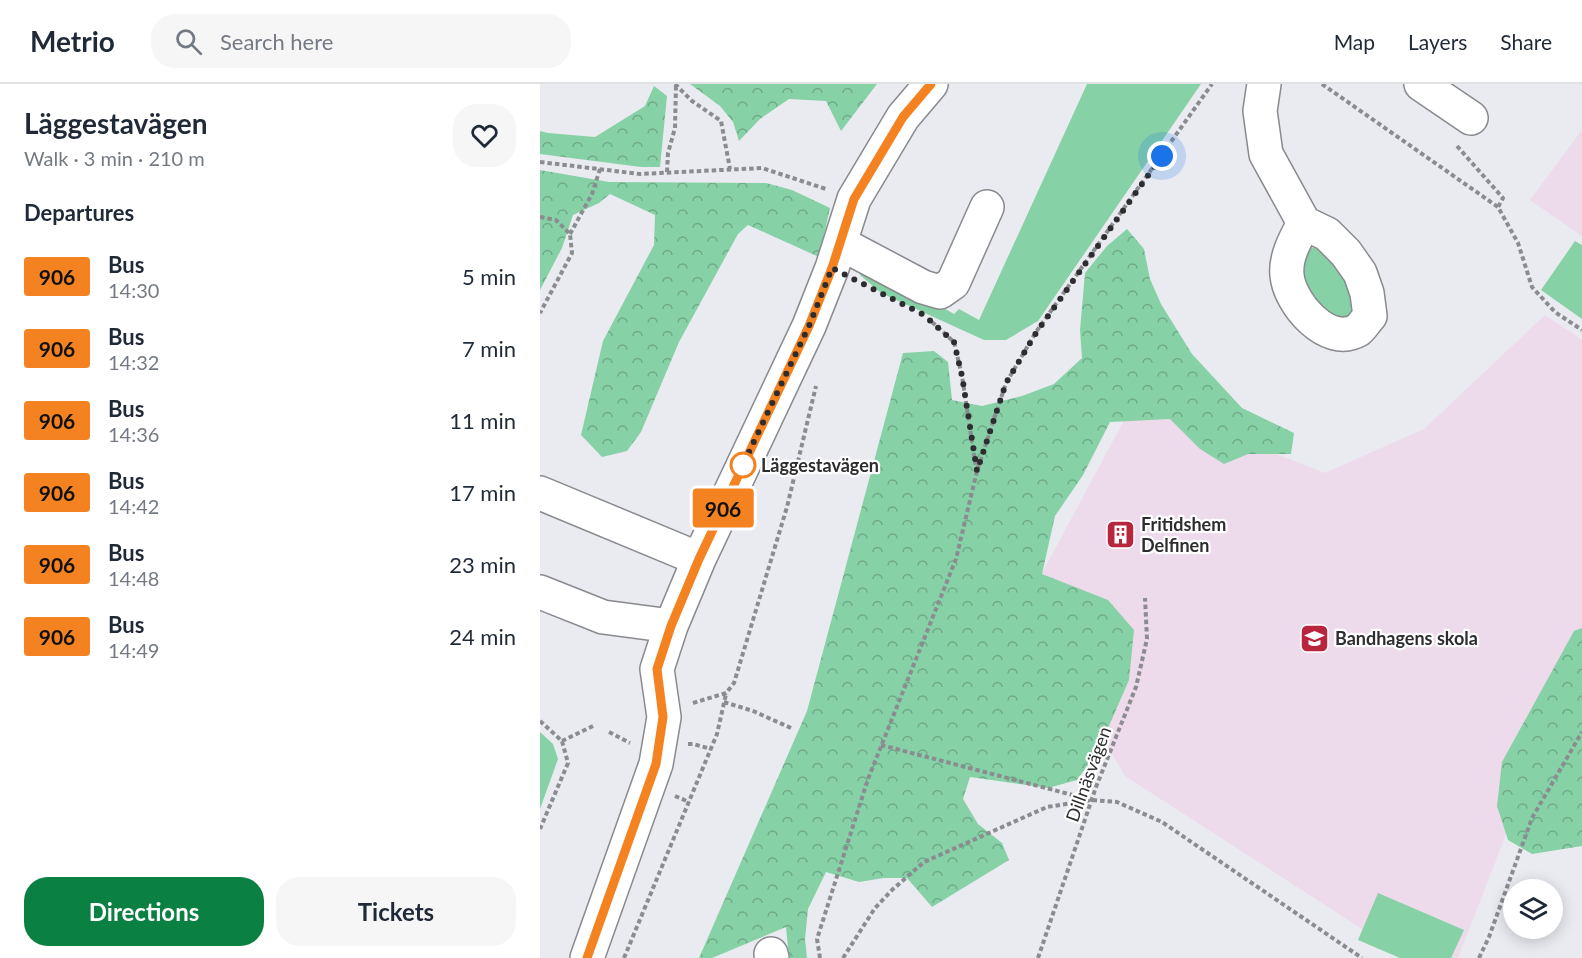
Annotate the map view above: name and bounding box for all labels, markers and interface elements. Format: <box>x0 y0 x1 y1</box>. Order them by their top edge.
search box <box>151 14 571 68</box>
text: Metrio <box>30 24 115 58</box>
icon: search <box>172 25 205 58</box>
text: Search here <box>220 28 333 55</box>
text: Map <box>1334 29 1375 54</box>
text: Layers <box>1408 29 1467 54</box>
text: Share <box>1500 29 1552 54</box>
button: heart <box>453 104 516 167</box>
text: Läggestavägen <box>24 106 208 140</box>
your location <box>1147 141 1177 171</box>
text: Walk · 3 min · 210 m <box>24 146 205 170</box>
text: Departures <box>24 199 134 226</box>
text: Bus <box>108 251 144 278</box>
text: 5 min <box>462 263 516 290</box>
text: 906 <box>39 264 75 289</box>
text: 14:30 <box>108 278 159 302</box>
text: Bus <box>108 323 144 350</box>
text: 7 min <box>462 335 516 362</box>
text: 906 <box>39 336 75 361</box>
text: 14:32 <box>108 350 159 374</box>
text: Bus <box>108 395 144 422</box>
text: 11 min <box>449 407 516 434</box>
text: 906 <box>39 408 75 433</box>
text: 14:36 <box>108 422 159 446</box>
marker: Läggestavägen <box>730 452 756 478</box>
place label: Läggestavägen <box>761 454 879 476</box>
text: Bus <box>108 467 144 494</box>
text: 17 min <box>449 479 516 506</box>
text: 906 <box>39 480 75 505</box>
line badge: 906 <box>688 488 758 528</box>
text: 14:42 <box>108 494 159 518</box>
text: 906 <box>705 496 741 521</box>
place label: Fritidshem Delfinen <box>1141 513 1226 556</box>
building icon: Fritidshem Delfinen <box>1104 518 1136 550</box>
text: Bus <box>108 539 144 566</box>
text: 23 min <box>449 551 516 578</box>
text: 906 <box>39 552 75 577</box>
text: 14:48 <box>108 566 159 590</box>
text: Bus <box>108 611 144 638</box>
school or university icon: Bandhagens skola <box>1298 622 1330 654</box>
text: 24 min <box>449 623 516 650</box>
text: 906 <box>39 624 75 649</box>
place label: Bandhagens skola <box>1335 627 1478 649</box>
text: 14:49 <box>108 638 159 662</box>
street label: Dillnäsvägen <box>1061 723 1115 825</box>
button: Directions <box>24 877 264 946</box>
button: Tickets <box>276 877 516 946</box>
map controls <box>1503 879 1563 939</box>
button: layers <box>1503 879 1563 939</box>

